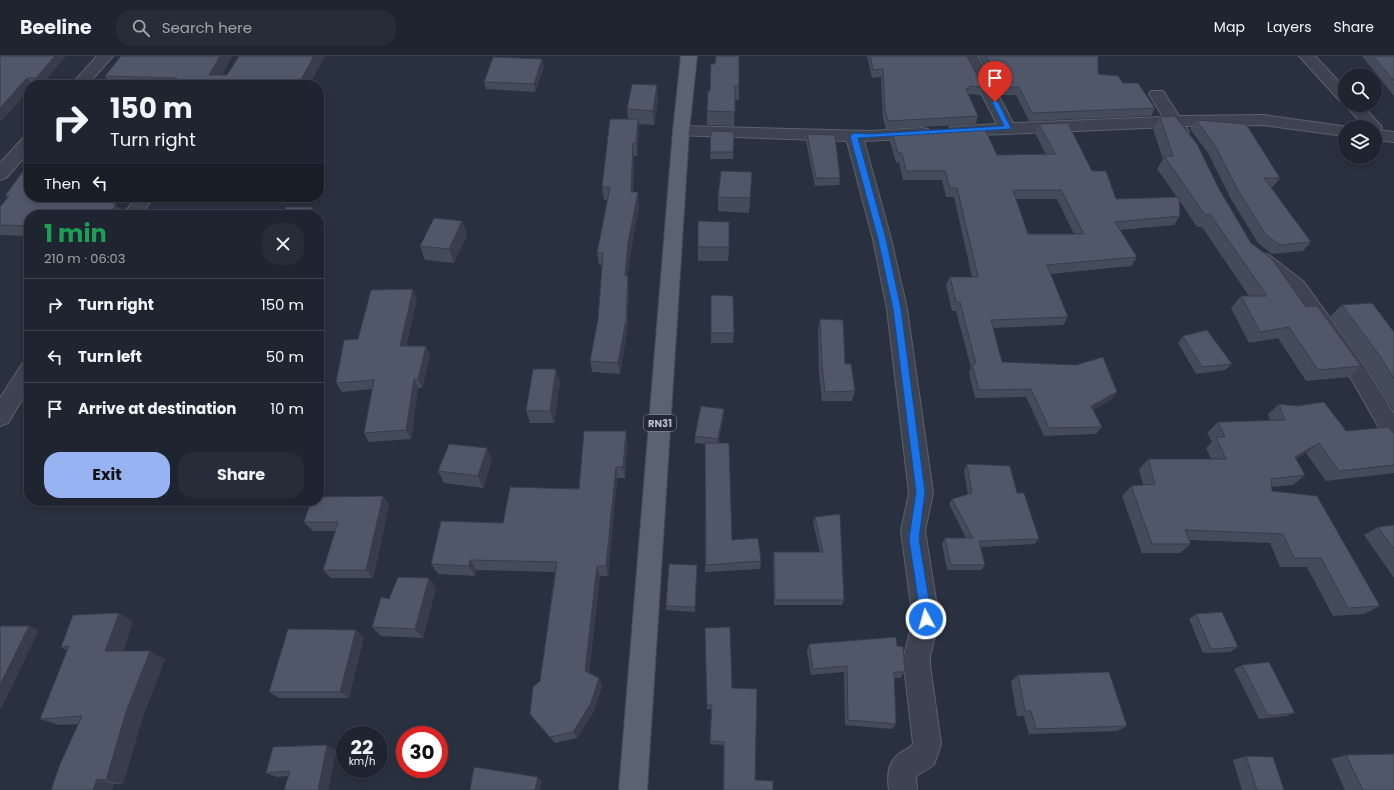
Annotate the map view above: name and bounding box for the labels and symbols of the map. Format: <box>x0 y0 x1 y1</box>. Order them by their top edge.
pin <box>978 61 1012 102</box>
road number: RN31 <box>644 415 676 431</box>
position arrow <box>905 598 947 640</box>
speed limit sign: 30 <box>396 726 448 778</box>

